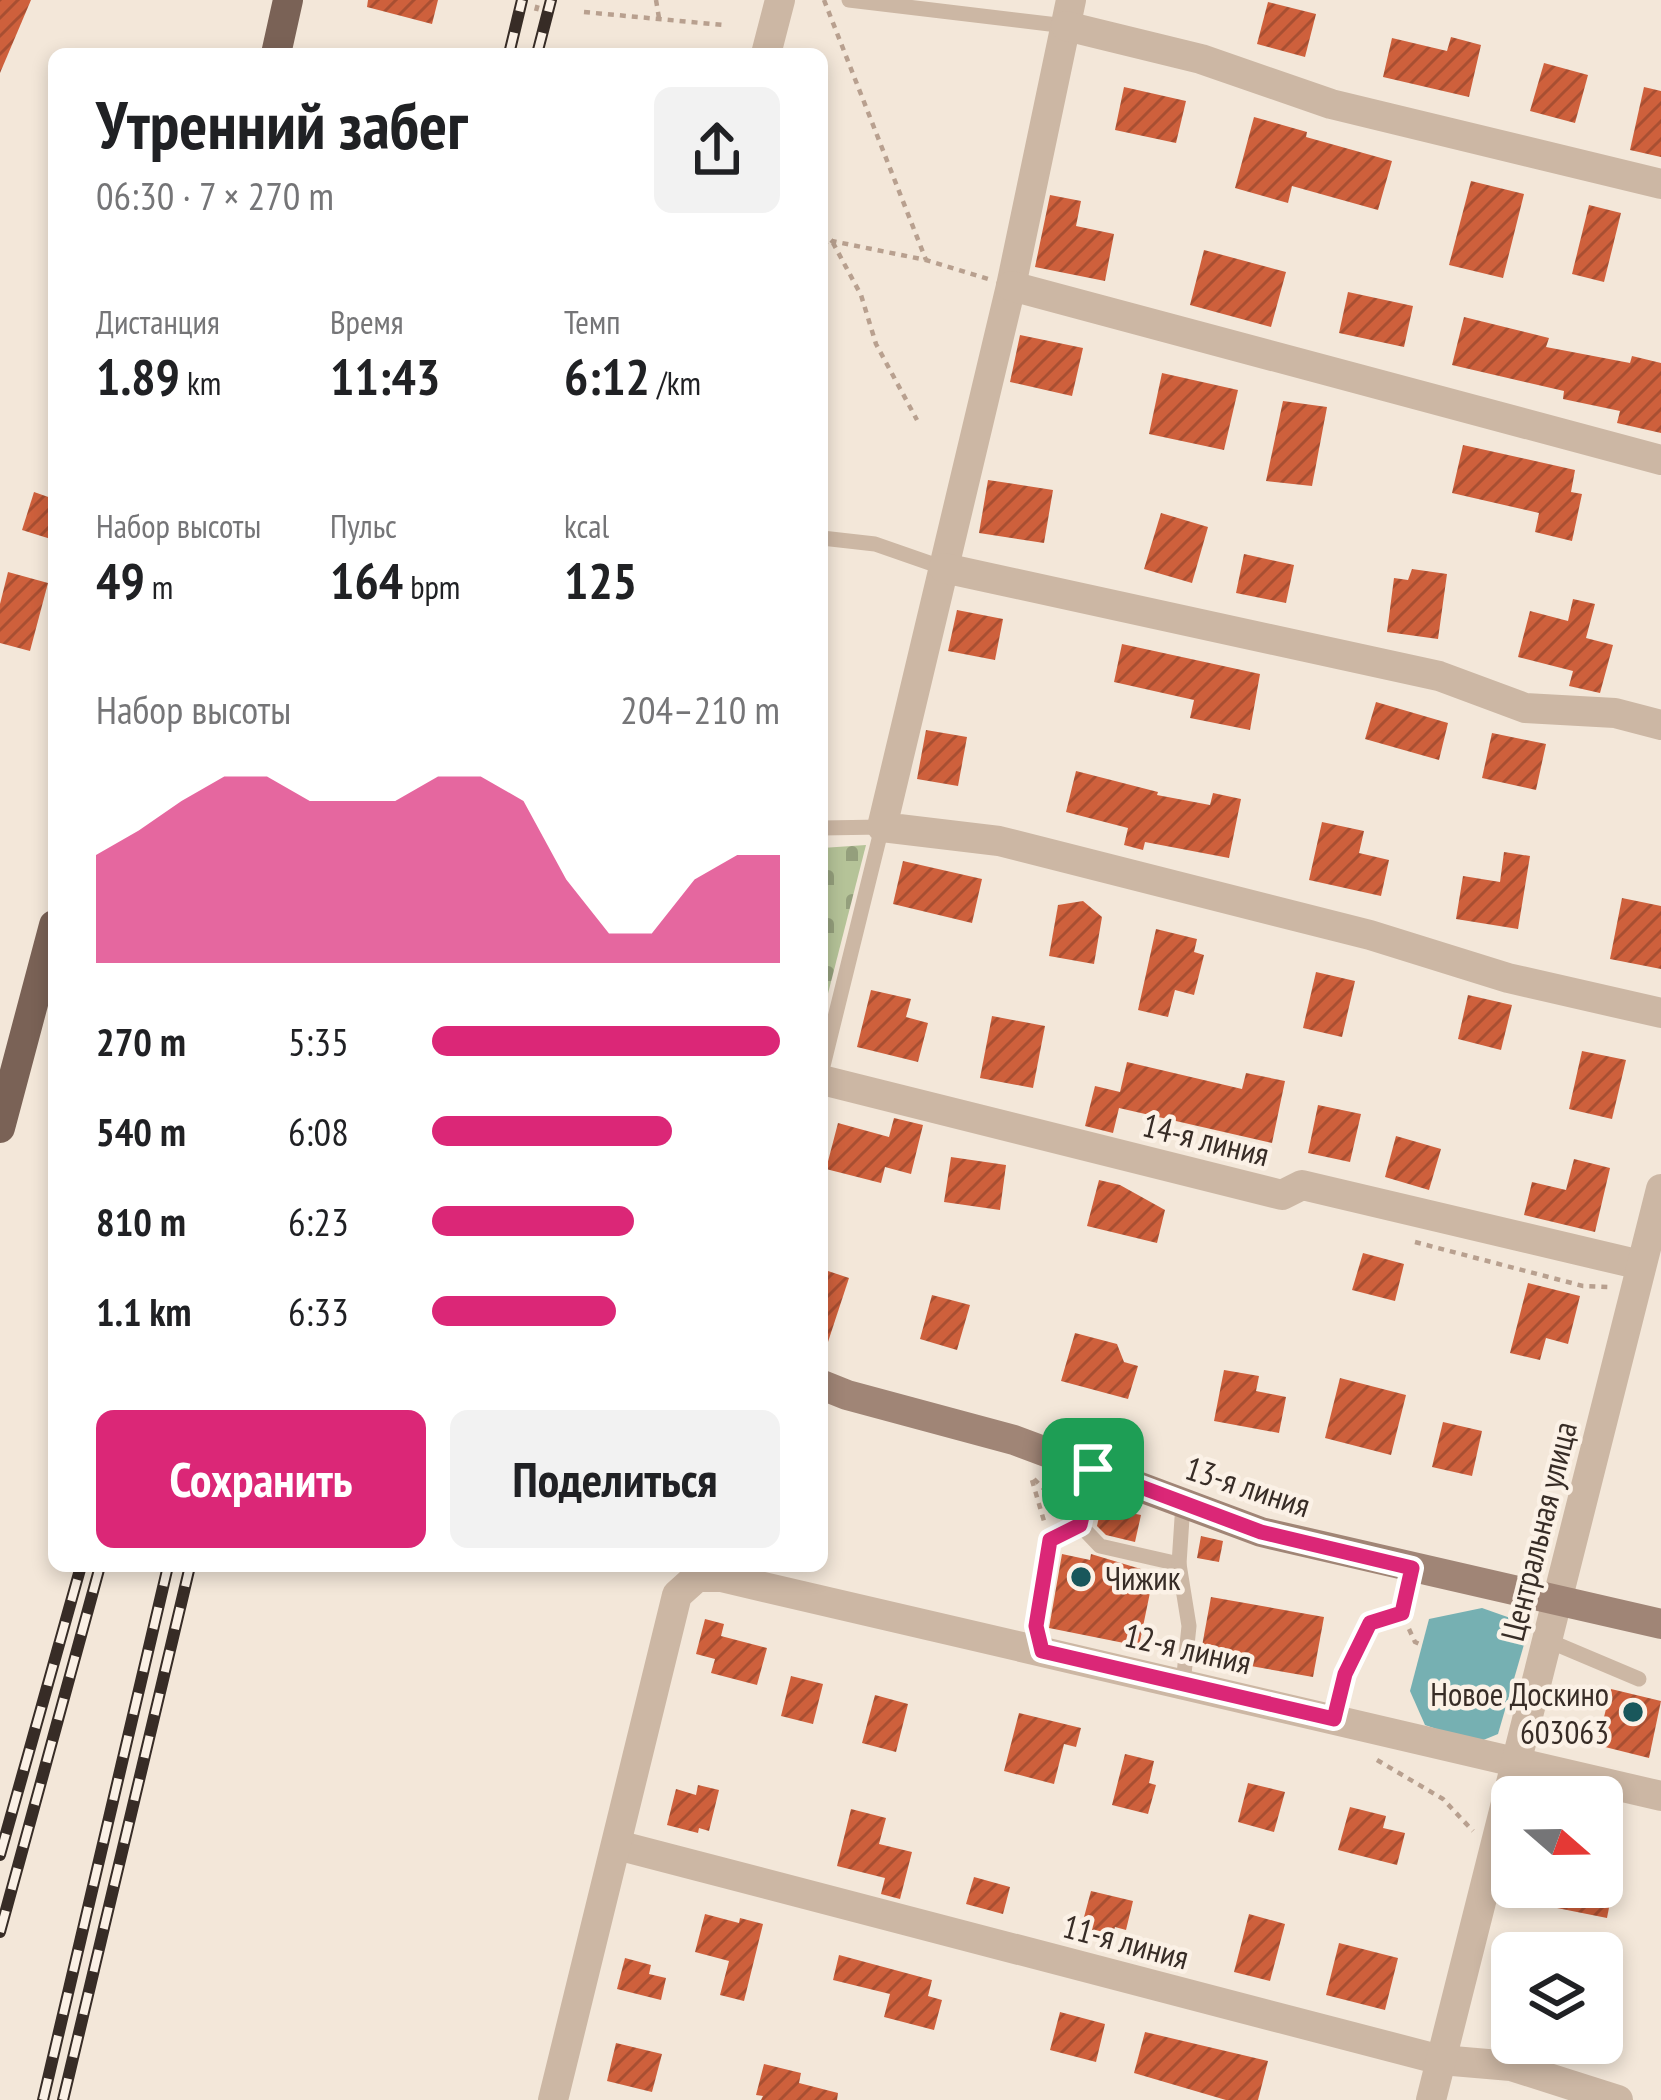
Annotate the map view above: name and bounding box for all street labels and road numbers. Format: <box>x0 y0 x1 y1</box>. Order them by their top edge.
street label: 14-я линия <box>1138 1103 1274 1175</box>
street label: Центральная улица <box>1490 1417 1586 1645</box>
street label: 13-я линия <box>1180 1446 1316 1526</box>
street label: 12-я линия <box>1121 1613 1255 1683</box>
street label: 11-я линия <box>1058 1904 1194 1978</box>

